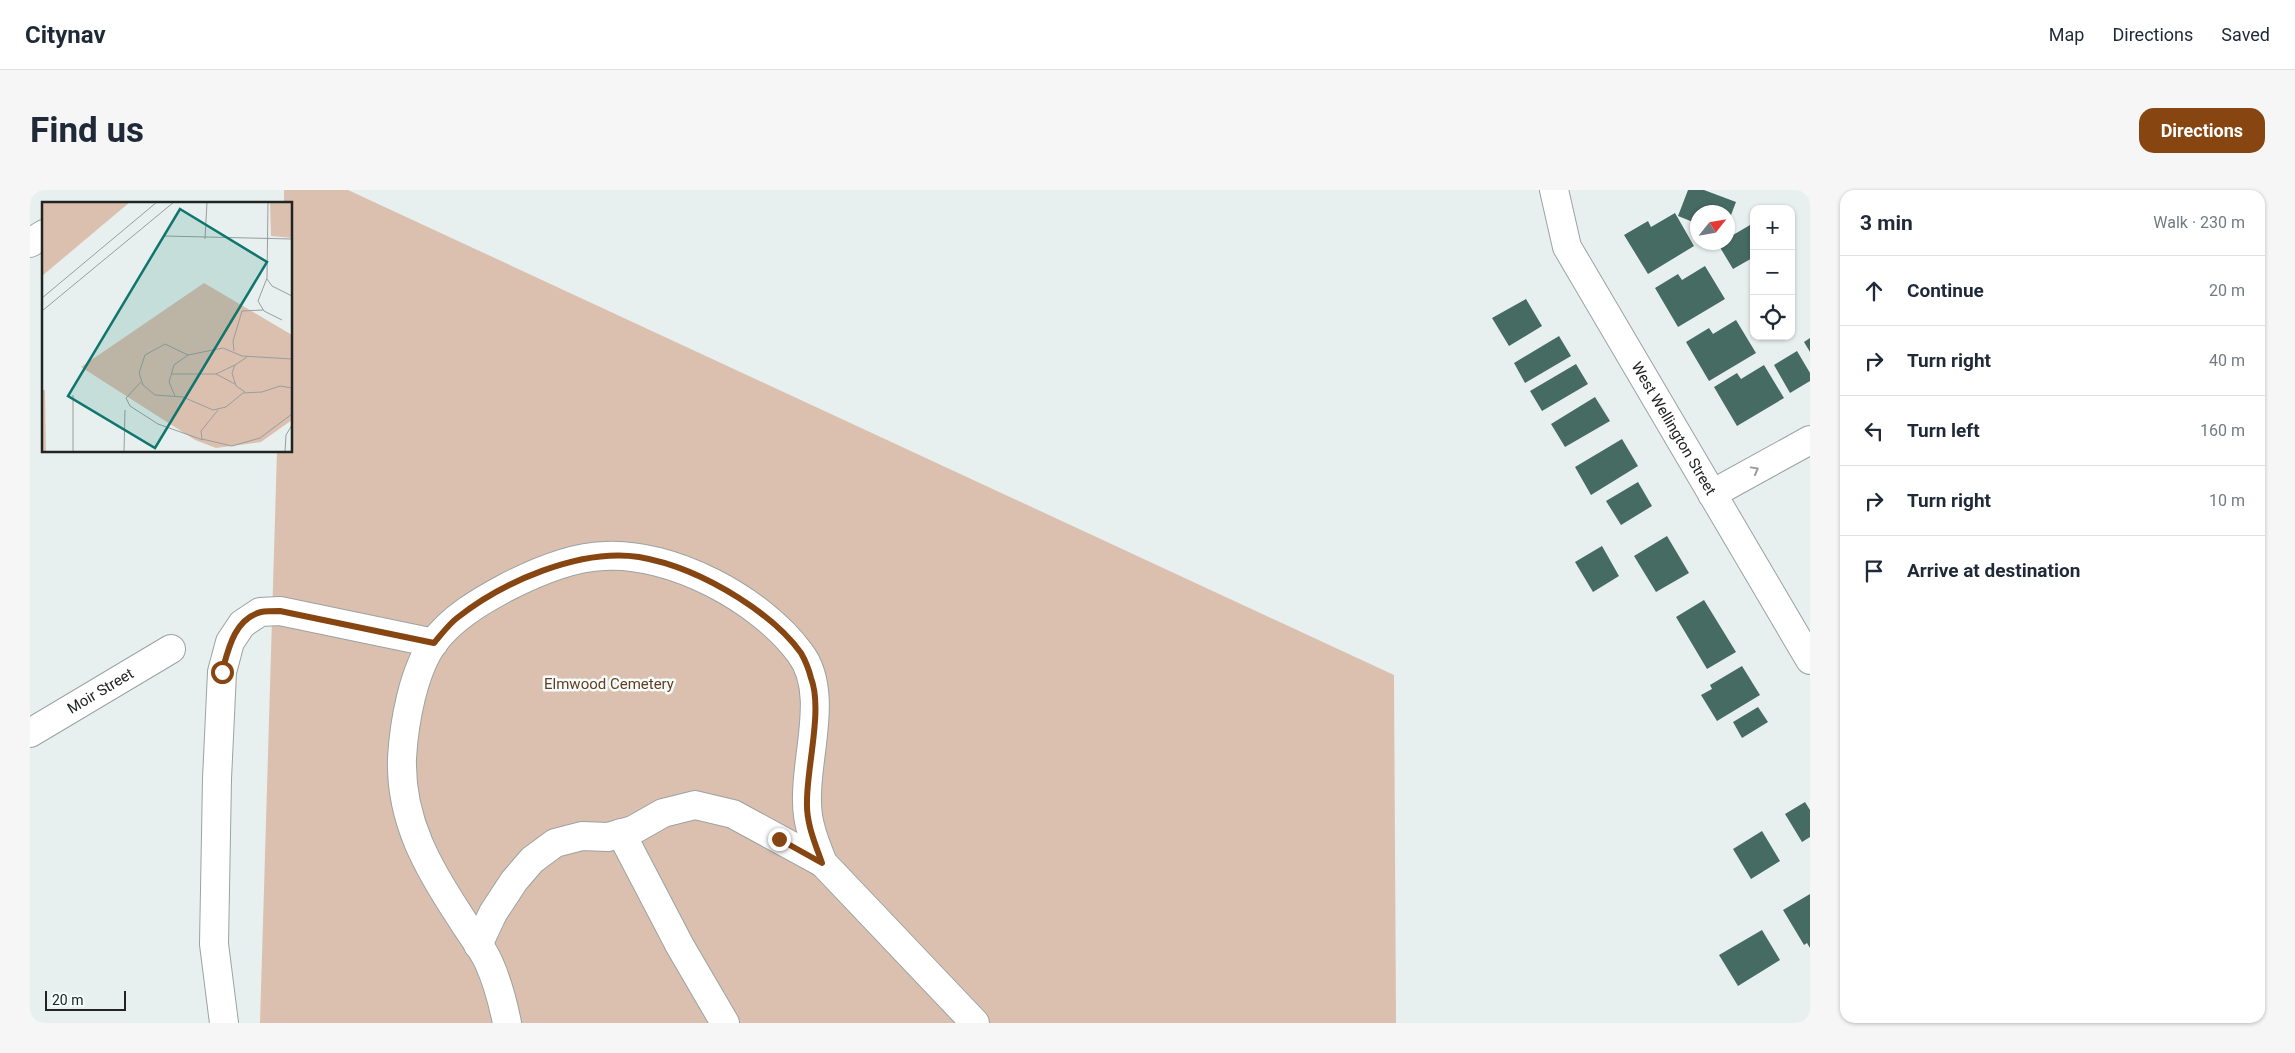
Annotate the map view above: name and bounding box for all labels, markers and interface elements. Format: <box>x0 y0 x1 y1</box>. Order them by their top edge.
text: Citynav <box>25 21 106 49</box>
text: Map <box>2049 24 2084 45</box>
text: Directions <box>2112 24 2193 45</box>
text: Saved <box>2221 24 2270 45</box>
button: Directions <box>2139 108 2265 153</box>
text: Find us <box>30 110 144 151</box>
inset map <box>42 202 292 452</box>
north arrow <box>1690 205 1735 250</box>
map controls <box>1750 205 1795 340</box>
button: + <box>1750 205 1795 250</box>
text: 3 min <box>1860 211 1913 235</box>
text: Walk · 230 m <box>2153 213 2245 232</box>
button: − <box>1750 250 1795 295</box>
icon: ahead <box>1860 277 1888 305</box>
text: Continue <box>1907 279 1984 302</box>
text: 20 m <box>2209 281 2245 300</box>
button: locate <box>1750 295 1795 340</box>
icon: right <box>1860 347 1888 375</box>
text: Turn right <box>1907 349 1991 372</box>
text: 40 m <box>2209 351 2245 370</box>
street label: West Wellington Street <box>1628 359 1720 498</box>
icon: left <box>1860 417 1888 445</box>
text: Turn left <box>1907 419 1980 442</box>
text: 160 m <box>2200 421 2245 440</box>
one-way arrow <box>1750 467 1759 477</box>
icon: right <box>1860 487 1888 515</box>
text: Turn right <box>1907 489 1991 512</box>
text: 10 m <box>2209 491 2245 510</box>
icon: arrive <box>1860 557 1888 585</box>
text: Arrive at destination <box>1907 559 2080 582</box>
route start <box>211 661 234 684</box>
street label: Moir Street <box>64 664 137 718</box>
park label: Elmwood Cemetery <box>544 675 674 693</box>
route end <box>768 828 791 851</box>
scale bar <box>45 988 126 1011</box>
text: 20 m <box>52 992 84 1008</box>

